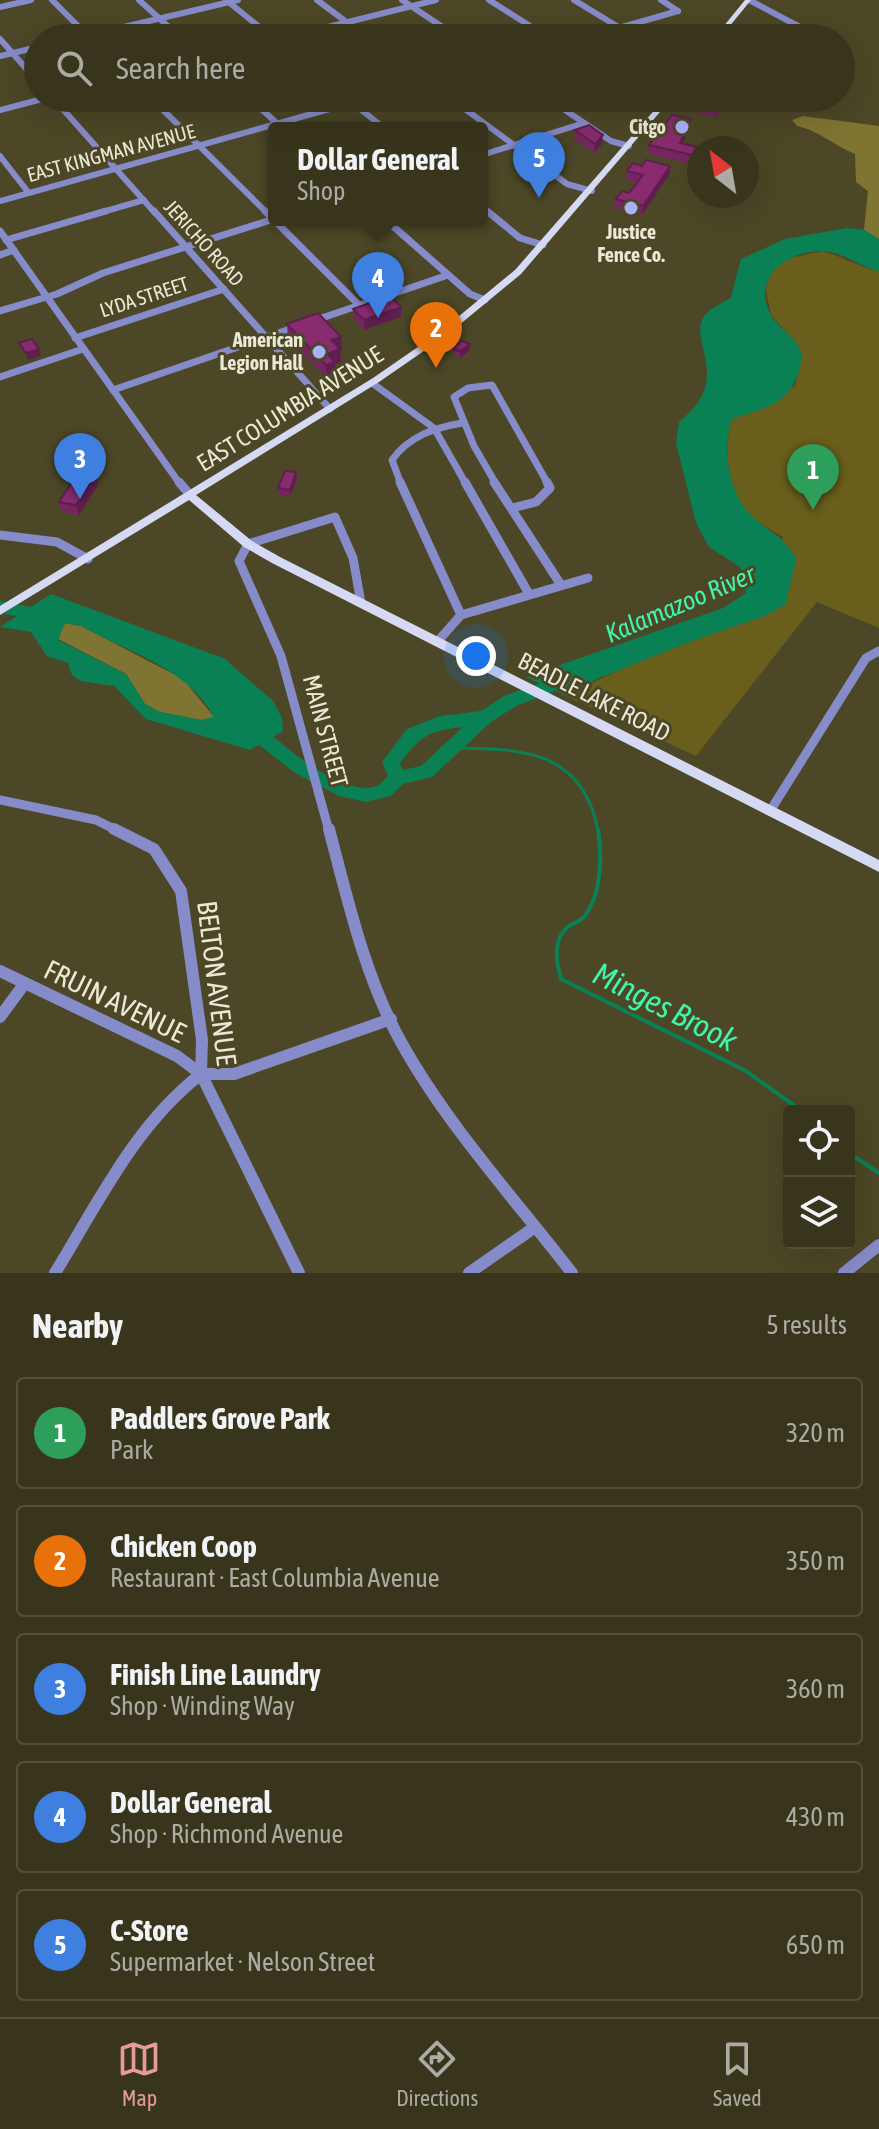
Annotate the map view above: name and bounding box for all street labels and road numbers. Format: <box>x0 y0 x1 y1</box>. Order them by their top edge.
street label: EAST KINGMAN AVENUE <box>24 119 198 186</box>
street label: JERICHO ROAD <box>160 195 249 290</box>
street label: LYDA STREET <box>97 271 191 322</box>
street label: EAST COLUMBIA AVENUE <box>192 340 388 477</box>
street label: BEADLE LAKE ROAD <box>514 647 675 746</box>
street label: MAIN STREET <box>298 672 354 790</box>
street label: BELTON AVENUE <box>191 899 243 1067</box>
street label: FRUIN AVENUE <box>39 953 191 1049</box>

